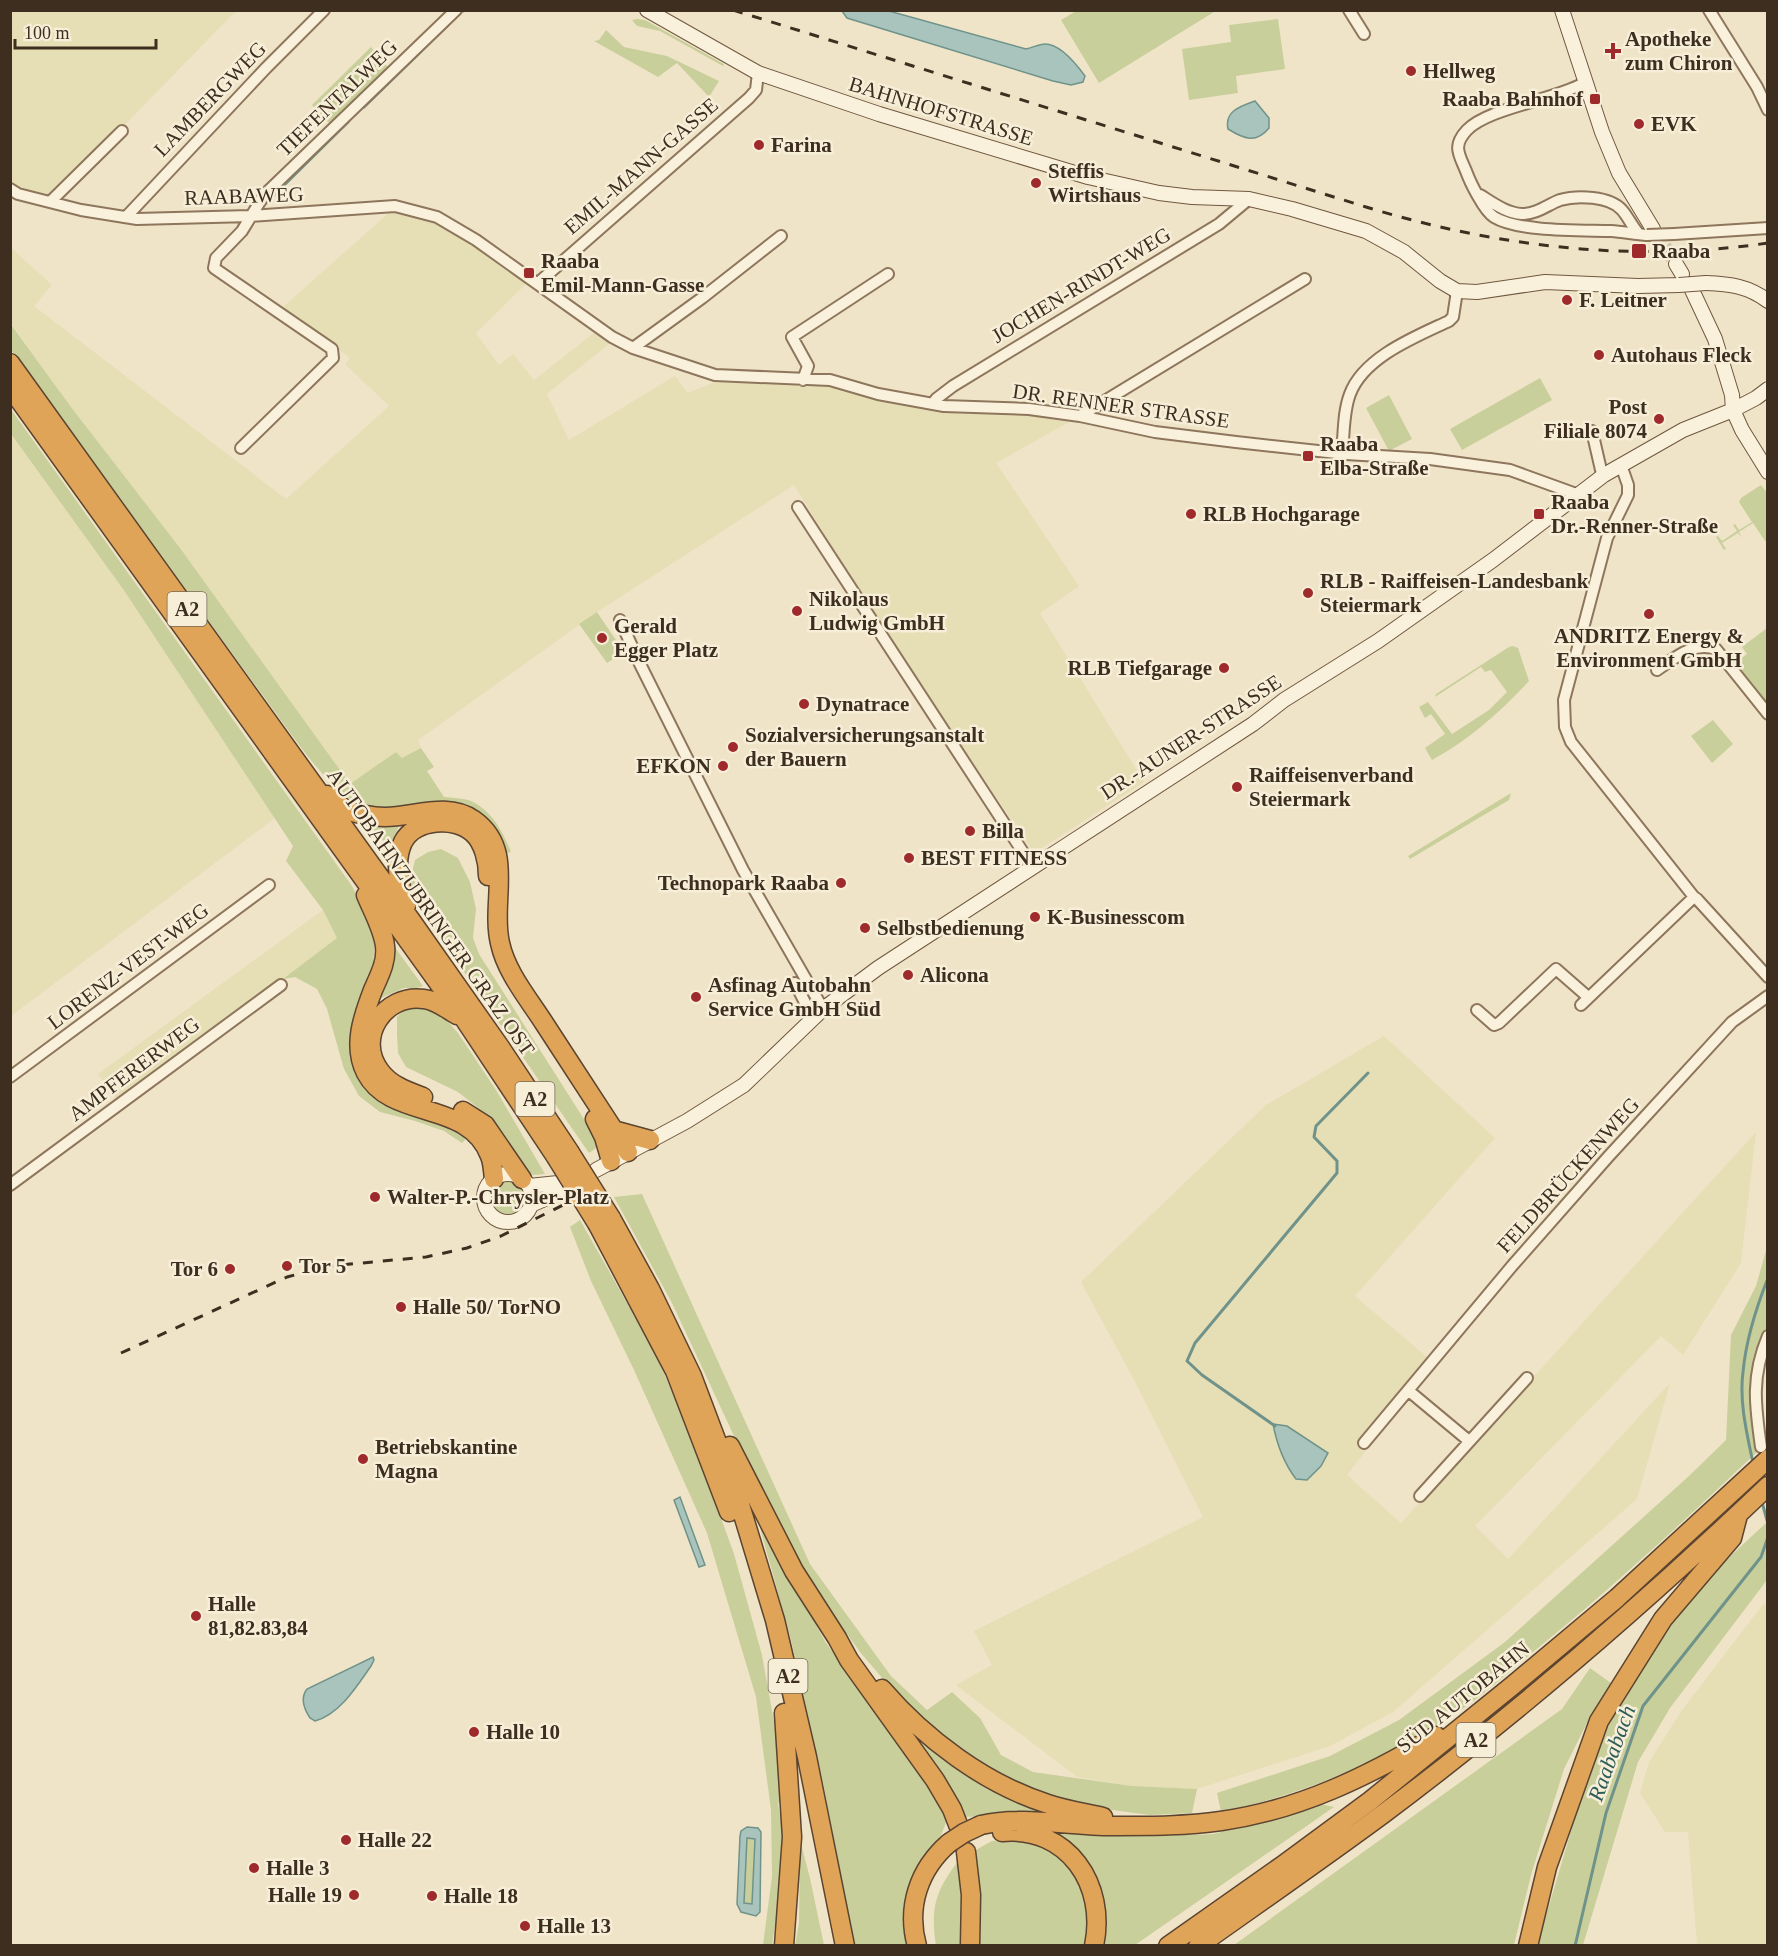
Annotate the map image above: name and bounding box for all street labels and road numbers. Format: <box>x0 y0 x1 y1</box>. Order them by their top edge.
street label: TIEFENTALWEG <box>272 35 402 161</box>
street label: LAMBERGWEG <box>149 37 271 161</box>
street label: BAHNHOFSTRASSE <box>846 72 1036 150</box>
street label: EMIL-MANN-GASSE <box>559 93 723 239</box>
street label: RAABAWEG <box>184 182 304 210</box>
street label: JOCHEN-RINDT-WEG <box>987 222 1175 348</box>
street label: DR. RENNER STRASSE <box>1011 379 1231 433</box>
road number: A2 <box>168 592 207 626</box>
street label: DR.-AUNER-STRASSE <box>1096 670 1286 804</box>
street label: AUTOBAHNZUBRINGER GRAZ OST <box>322 764 540 1060</box>
street label: LORENZ-VEST-WEG <box>43 898 213 1034</box>
street label: AMPFERERWEG <box>64 1012 204 1126</box>
road number: A2 <box>516 1082 554 1116</box>
street label: FELDBRÜCKENWEG <box>1492 1092 1644 1258</box>
street label: SÜD AUTOBAHN <box>1392 1636 1534 1758</box>
road number: A2 <box>768 1659 808 1693</box>
road number: A2 <box>1456 1723 1496 1757</box>

